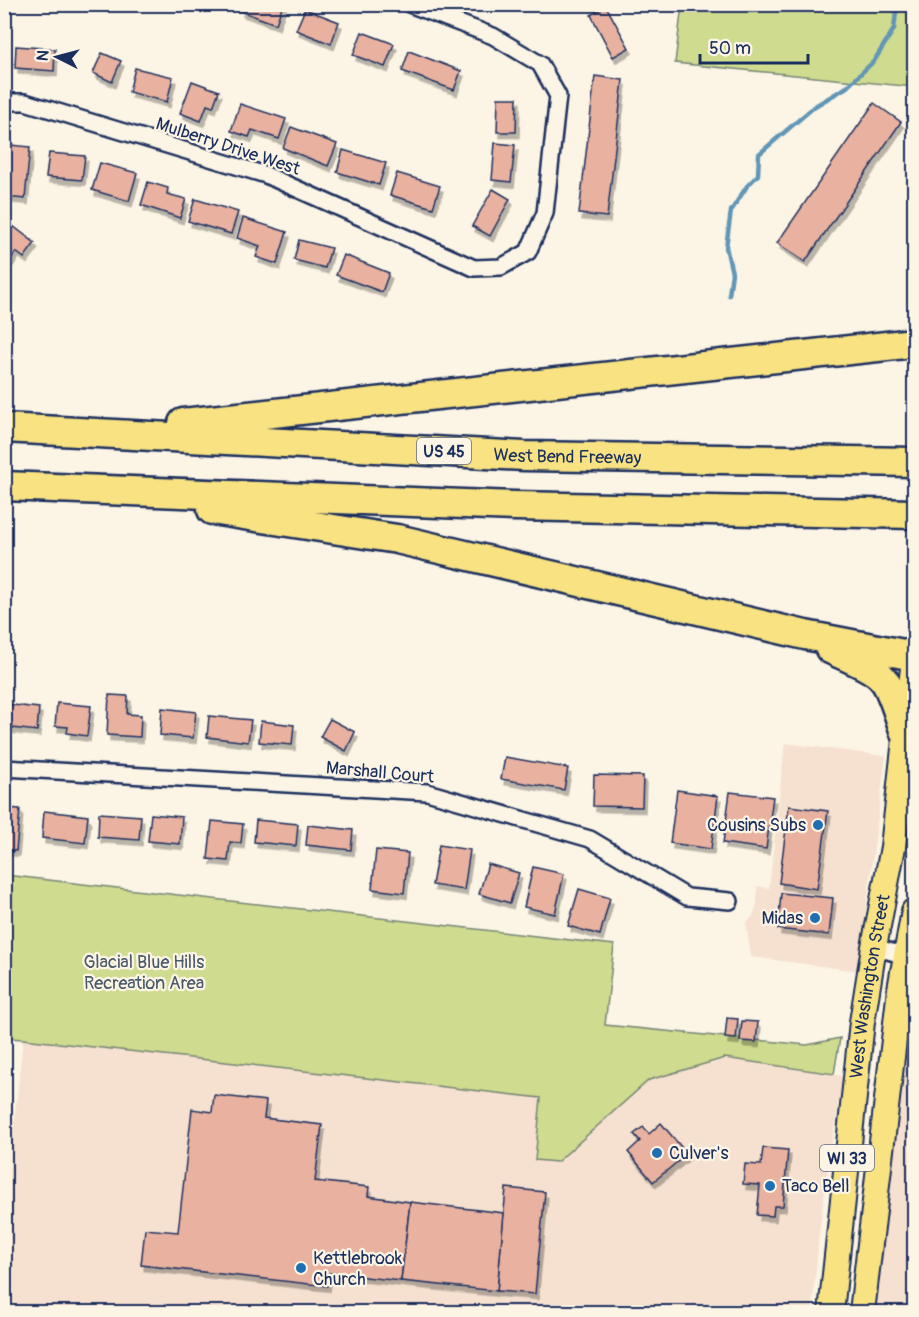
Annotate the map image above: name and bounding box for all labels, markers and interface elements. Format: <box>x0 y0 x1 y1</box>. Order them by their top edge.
north arrow <box>27 27 87 87</box>
scale bar <box>700 27 808 65</box>
text: 50 m <box>709 37 751 60</box>
text: N <box>33 49 54 62</box>
street label: Mulberry Drive West <box>153 112 304 181</box>
road number: US 45 <box>417 438 471 464</box>
street label: West Bend Freeway <box>493 443 642 470</box>
street label: Marshall Court <box>325 756 436 789</box>
place label: Cousins Subs <box>707 814 806 837</box>
marker: Cousins Subs <box>811 818 825 832</box>
street label: West Washington Street <box>845 892 896 1080</box>
place label: Midas <box>762 907 803 930</box>
marker: Midas <box>808 911 822 925</box>
park label: Glacial Blue Hills Recreation Area <box>84 951 204 995</box>
place label: Culver's <box>669 1142 728 1165</box>
road number: WI 33 <box>820 1145 874 1171</box>
marker: Culver's <box>650 1146 664 1160</box>
place label: Taco Bell <box>782 1175 850 1198</box>
marker: Taco Bell <box>763 1179 777 1193</box>
place label: Kettlebrook Church <box>313 1247 403 1291</box>
marker: Kettlebrook Church <box>294 1261 308 1275</box>

